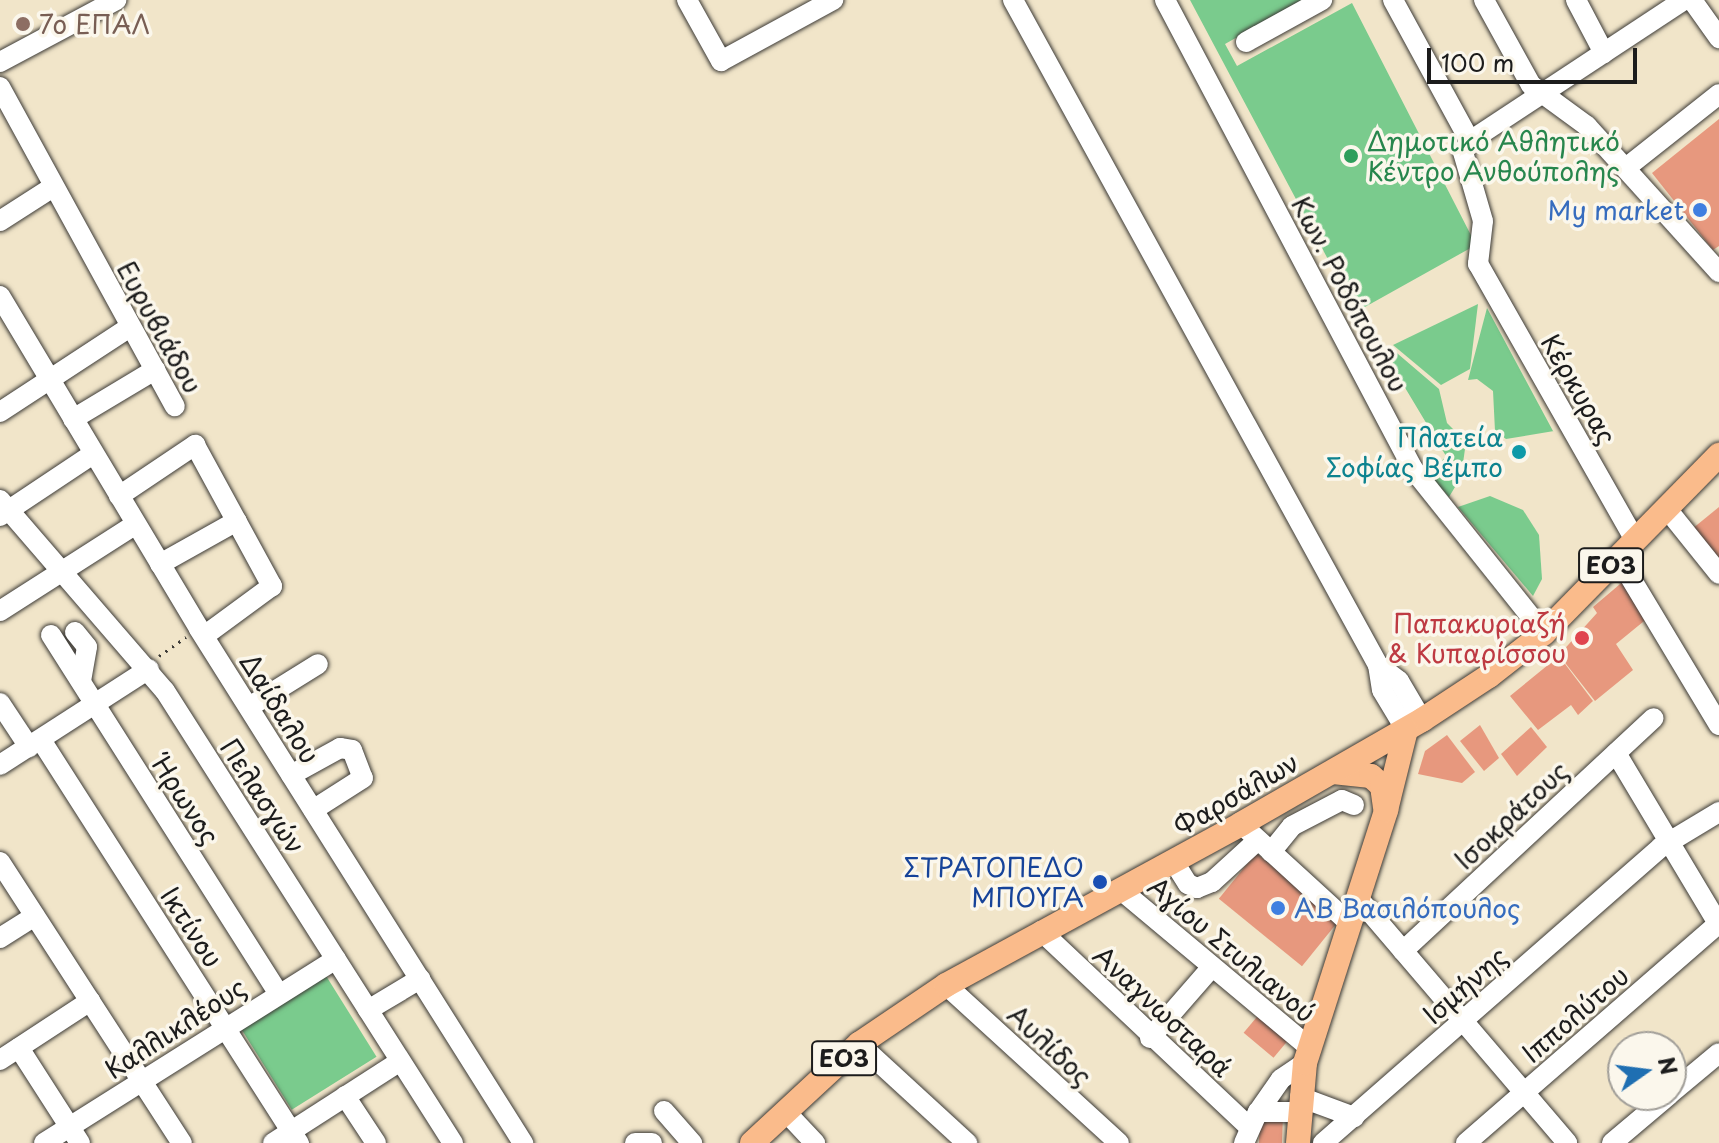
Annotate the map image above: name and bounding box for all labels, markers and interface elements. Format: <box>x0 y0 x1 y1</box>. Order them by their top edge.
place label: 7ο ΕΠΑΛ <box>39 8 150 40</box>
marker: 7ο ΕΠΑΛ <box>14 15 32 33</box>
scale bar <box>1431 32 1641 82</box>
text: 100 m <box>1441 44 1514 80</box>
place label: Δημοτικό Αθλητικό Κέντρο Ανθούπολης <box>1367 125 1620 186</box>
marker: Δημοτικό Αθλητικό Κέντρο Ανθούπολης <box>1342 147 1360 165</box>
street label: Κων. Ροδόπουλου <box>1285 191 1415 397</box>
place label: My market <box>1546 194 1684 226</box>
marker: My market <box>1691 201 1709 219</box>
street label: Ευρυβιάδου <box>111 256 209 398</box>
street label: Κέρκυρας <box>1535 328 1623 450</box>
place label: Πλατεία Σοφίας Βέμπο <box>1325 421 1503 482</box>
marker: Πλατεία Σοφίας Βέμπο <box>1510 443 1528 461</box>
road number: ΕΟ3 <box>1577 545 1645 585</box>
place label: Παπακυριαζή & Κυπαρίσσου <box>1387 607 1566 668</box>
marker: Παπακυριαζή & Κυπαρίσσου <box>1573 629 1591 647</box>
street label: Δαίδαλου <box>234 647 326 769</box>
street label: Πελασγών <box>214 733 312 859</box>
street label: Φαρσάλων <box>1168 746 1304 842</box>
street label: Ήρωνος <box>146 750 226 850</box>
street label: Ισοκράτους <box>1448 755 1574 875</box>
place label: ΣΤΡΑΤΟΠΕΔΟ ΜΠΟΥΓΑ <box>904 851 1084 912</box>
street label: Αγίου Στυλιανού <box>1142 870 1322 1028</box>
marker: ΣΤΡΑΤΟΠΕΔΟ ΜΠΟΥΓΑ <box>1091 873 1109 891</box>
street label: Ικτίνου <box>155 881 229 973</box>
place label: ΑΒ Βασιλόπουλος <box>1294 892 1519 924</box>
marker: ΑΒ Βασιλόπουλος <box>1269 899 1287 917</box>
street label: Αναγνωσταρά <box>1087 939 1239 1083</box>
street label: Ισμήνης <box>1417 940 1513 1030</box>
street label: Ιππολύτου <box>1515 959 1635 1069</box>
street label: Καλλικλέους <box>99 971 251 1085</box>
street label: Αυλίδος <box>1002 998 1098 1092</box>
north arrow <box>1607 1031 1687 1111</box>
road number: ΕΟ3 <box>810 1038 878 1078</box>
text: N <box>1651 1053 1687 1078</box>

